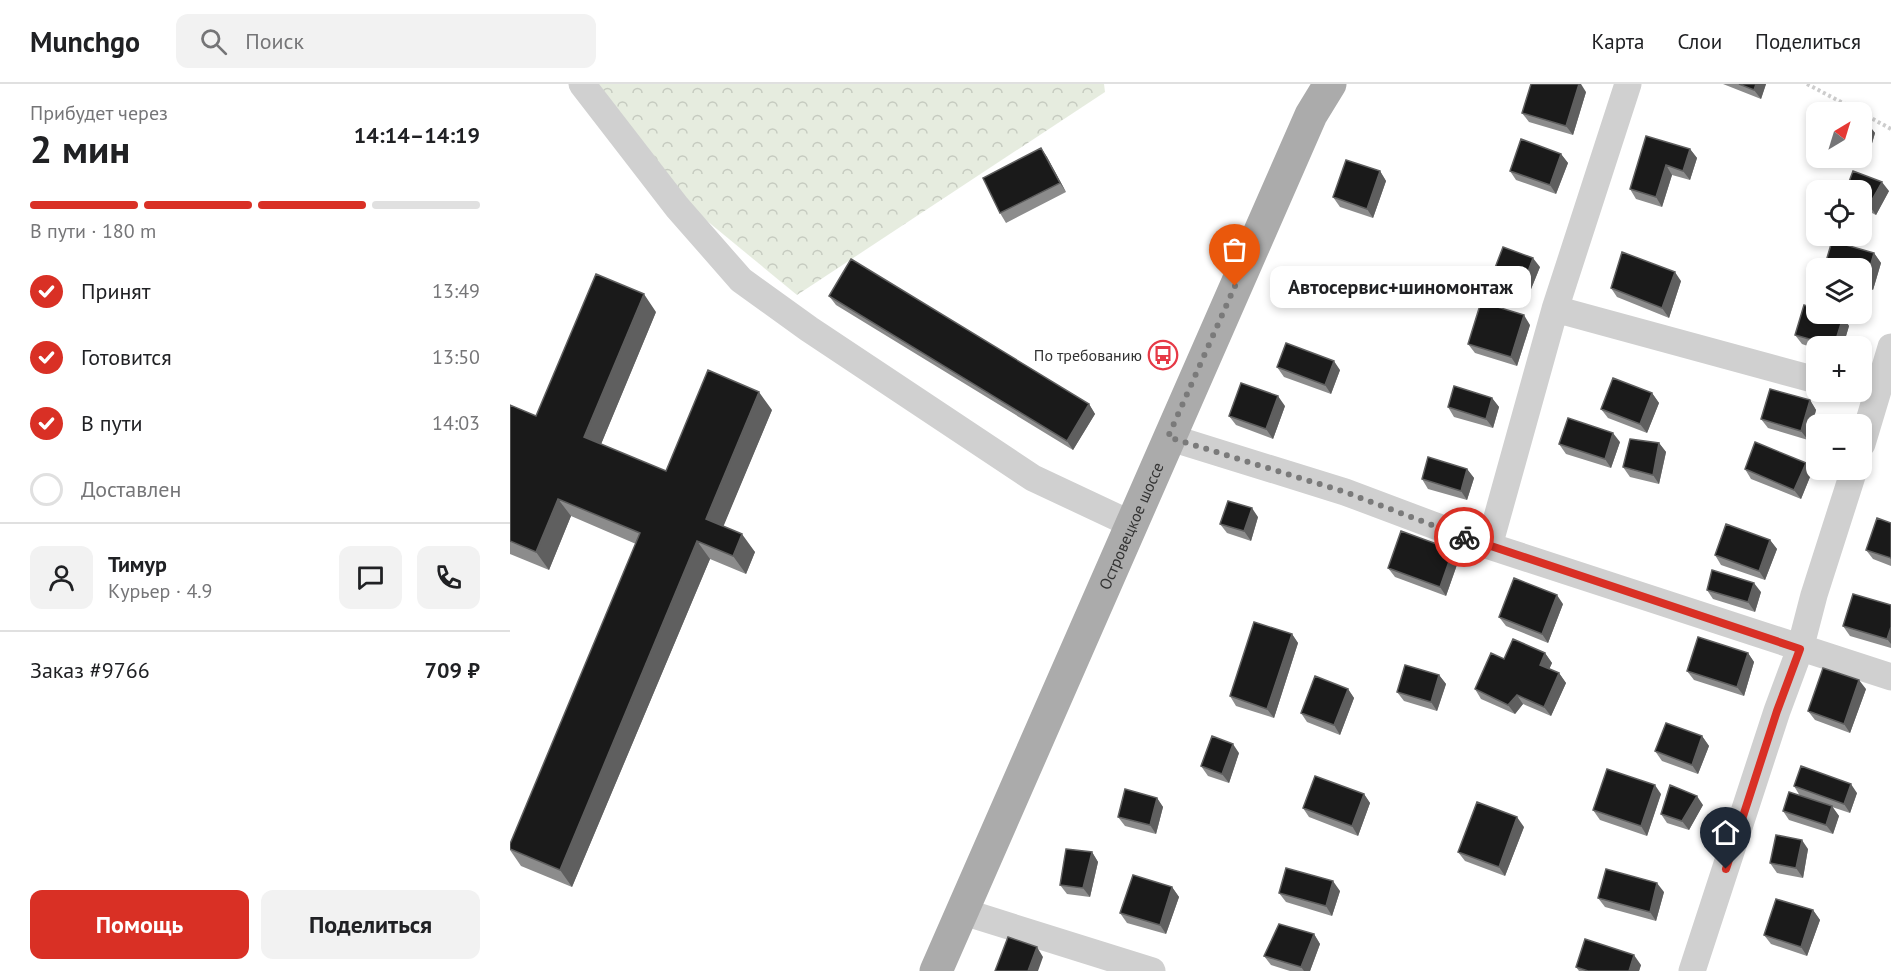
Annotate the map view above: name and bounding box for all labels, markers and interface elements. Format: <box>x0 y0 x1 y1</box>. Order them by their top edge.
search box <box>176 14 596 68</box>
text: Munchgo <box>30 23 140 60</box>
icon: search <box>197 25 230 58</box>
text: Поиск <box>245 27 304 55</box>
text: Карта <box>1591 28 1644 55</box>
text: Слои <box>1677 28 1722 55</box>
text: Поделиться <box>1755 28 1861 55</box>
text: Прибудет через <box>30 100 168 126</box>
north arrow <box>1806 102 1872 168</box>
map controls <box>1806 102 1872 480</box>
text: 14:14–14:19 <box>354 121 480 149</box>
text: 2 мин <box>30 123 130 174</box>
button: locate <box>1806 180 1872 246</box>
text: В пути · 180 m <box>30 218 156 244</box>
pin <box>1209 224 1260 286</box>
icon: bag <box>1218 233 1251 266</box>
button: layers <box>1806 258 1872 324</box>
callout: Автосервис+шиномонтаж <box>1271 265 1532 307</box>
text: Автосервис+шиномонтаж <box>1288 274 1513 300</box>
icon: check <box>30 275 63 308</box>
text: Принят <box>81 277 151 305</box>
text: 13:49 <box>432 278 480 304</box>
button: + <box>1806 336 1872 402</box>
bus stop icon: По требованию <box>1147 339 1179 371</box>
icon: check <box>30 341 63 374</box>
text: Готовится <box>81 343 172 371</box>
text: 13:50 <box>432 344 480 370</box>
place label: По требованию <box>1034 345 1142 365</box>
icon: check <box>30 407 63 440</box>
text: В пути <box>81 409 143 437</box>
text: 14:03 <box>432 410 480 436</box>
button: − <box>1806 414 1872 480</box>
street label: Островецкое шоссе <box>1094 459 1168 593</box>
text: Доставлен <box>81 475 181 503</box>
courier <box>1434 507 1494 567</box>
icon: bike <box>1448 521 1481 554</box>
button: person <box>30 546 93 609</box>
button: chat <box>339 546 402 609</box>
button: phone <box>417 546 480 609</box>
text: Тимур <box>108 550 167 578</box>
text: Курьер · 4.9 <box>108 578 212 604</box>
text: Заказ #9766 <box>30 656 150 684</box>
text: 709 ₽ <box>425 656 480 684</box>
pin <box>1700 807 1751 869</box>
icon: home <box>1709 816 1742 849</box>
button: Помощь <box>30 890 249 959</box>
button: Поделиться <box>261 890 480 959</box>

